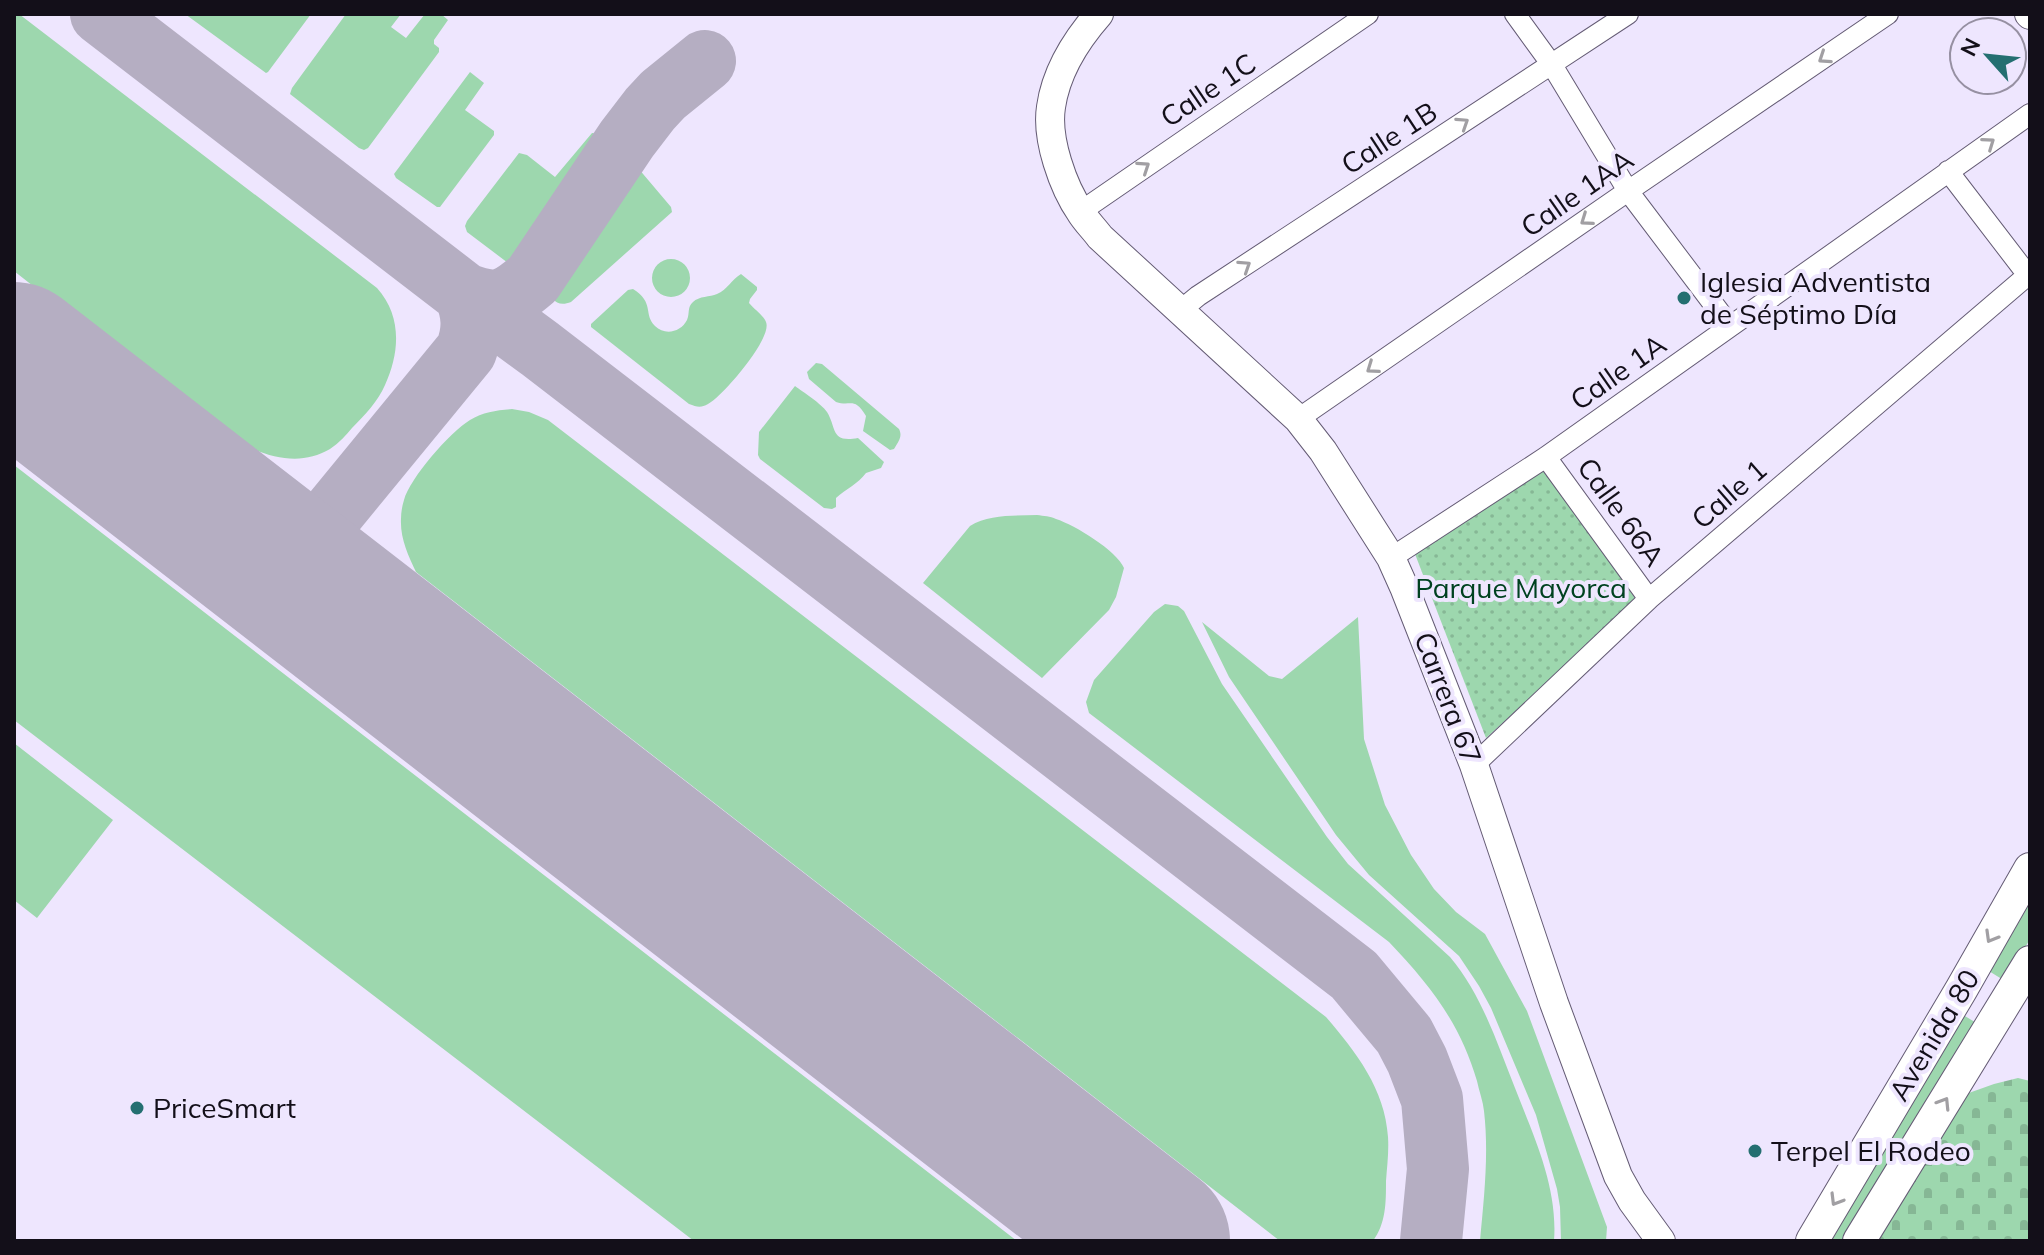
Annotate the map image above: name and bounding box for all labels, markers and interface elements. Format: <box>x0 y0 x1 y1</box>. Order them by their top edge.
north arrow <box>1948 16 2028 96</box>
text: N <box>1954 33 1986 61</box>
street label: Calle 1C <box>1153 45 1262 134</box>
one-way arrow <box>1818 48 1832 63</box>
street label: Calle 1B <box>1334 94 1443 181</box>
one-way arrow <box>1454 118 1468 133</box>
one-way arrow <box>1981 138 1995 153</box>
street label: Calle 1AA <box>1514 141 1640 244</box>
one-way arrow <box>1135 162 1149 177</box>
one-way arrow <box>1580 210 1594 225</box>
one-way arrow <box>1236 260 1251 275</box>
place label: Iglesia Adventista de Séptimo Día <box>1700 264 1931 331</box>
marker: Iglesia Adventista de Séptimo Día <box>1675 289 1693 307</box>
street label: Calle 1A <box>1563 326 1673 417</box>
one-way arrow <box>1367 358 1381 373</box>
street label: Calle 66A <box>1570 451 1673 573</box>
street label: Calle 1 <box>1684 451 1773 536</box>
park label: Parque Mayorca <box>1415 570 1627 605</box>
street label: Carrera 67 <box>1407 627 1490 769</box>
one-way arrow <box>1985 928 2001 943</box>
street label: Avenida 80 <box>1881 963 1987 1107</box>
place label: PriceSmart <box>153 1090 296 1125</box>
one-way arrow <box>1934 1097 1949 1112</box>
marker: PriceSmart <box>128 1099 146 1117</box>
place label: Terpel El Rodeo <box>1771 1133 1971 1168</box>
marker: Terpel El Rodeo <box>1746 1142 1764 1160</box>
one-way arrow <box>1830 1191 1846 1206</box>

